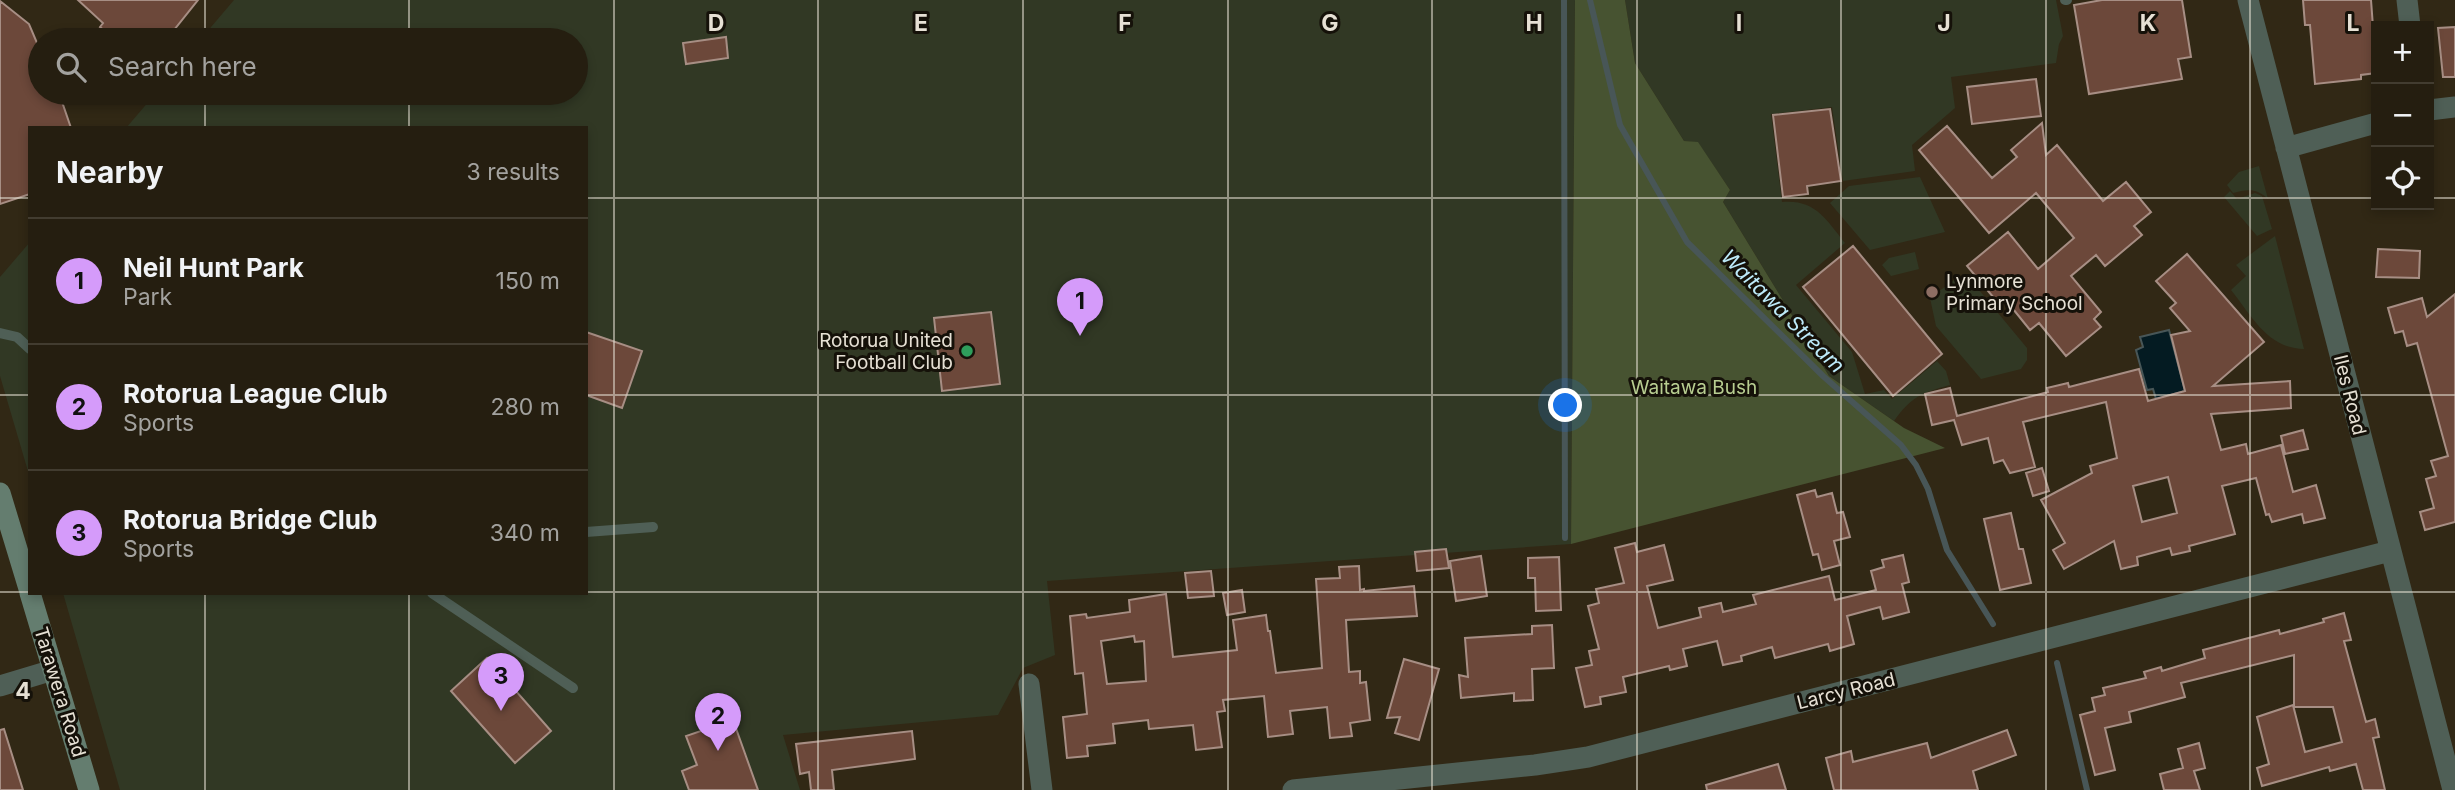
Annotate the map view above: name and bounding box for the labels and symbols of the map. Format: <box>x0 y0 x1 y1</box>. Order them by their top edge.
text: D <box>708 9 724 37</box>
text: E <box>914 9 928 37</box>
text: F <box>1118 9 1132 37</box>
text: G <box>1321 9 1339 37</box>
text: H <box>1525 9 1543 37</box>
text: I <box>1736 9 1742 37</box>
text: J <box>1937 9 1951 37</box>
text: K <box>2140 9 2156 37</box>
text: L <box>2346 9 2360 37</box>
water label: Waitawa Stream <box>1716 244 1850 378</box>
place label: Lynmore Primary School <box>1946 270 2083 315</box>
pin: 1 <box>1057 278 1103 336</box>
marker: Lynmore Primary School <box>1924 284 1940 300</box>
place label: Rotorua United Football Club <box>819 329 953 374</box>
marker: Rotorua United Football Club <box>959 343 975 359</box>
street label: Iles Road <box>2329 352 2371 438</box>
park label: Waitawa Bush <box>1631 376 1757 399</box>
your location <box>1548 388 1582 422</box>
street label: Tarawera Road <box>29 624 91 760</box>
pin: 3 <box>478 653 524 711</box>
street label: Larcy Road <box>1794 668 1898 714</box>
text: 4 <box>15 677 31 705</box>
pin: 2 <box>695 693 741 751</box>

